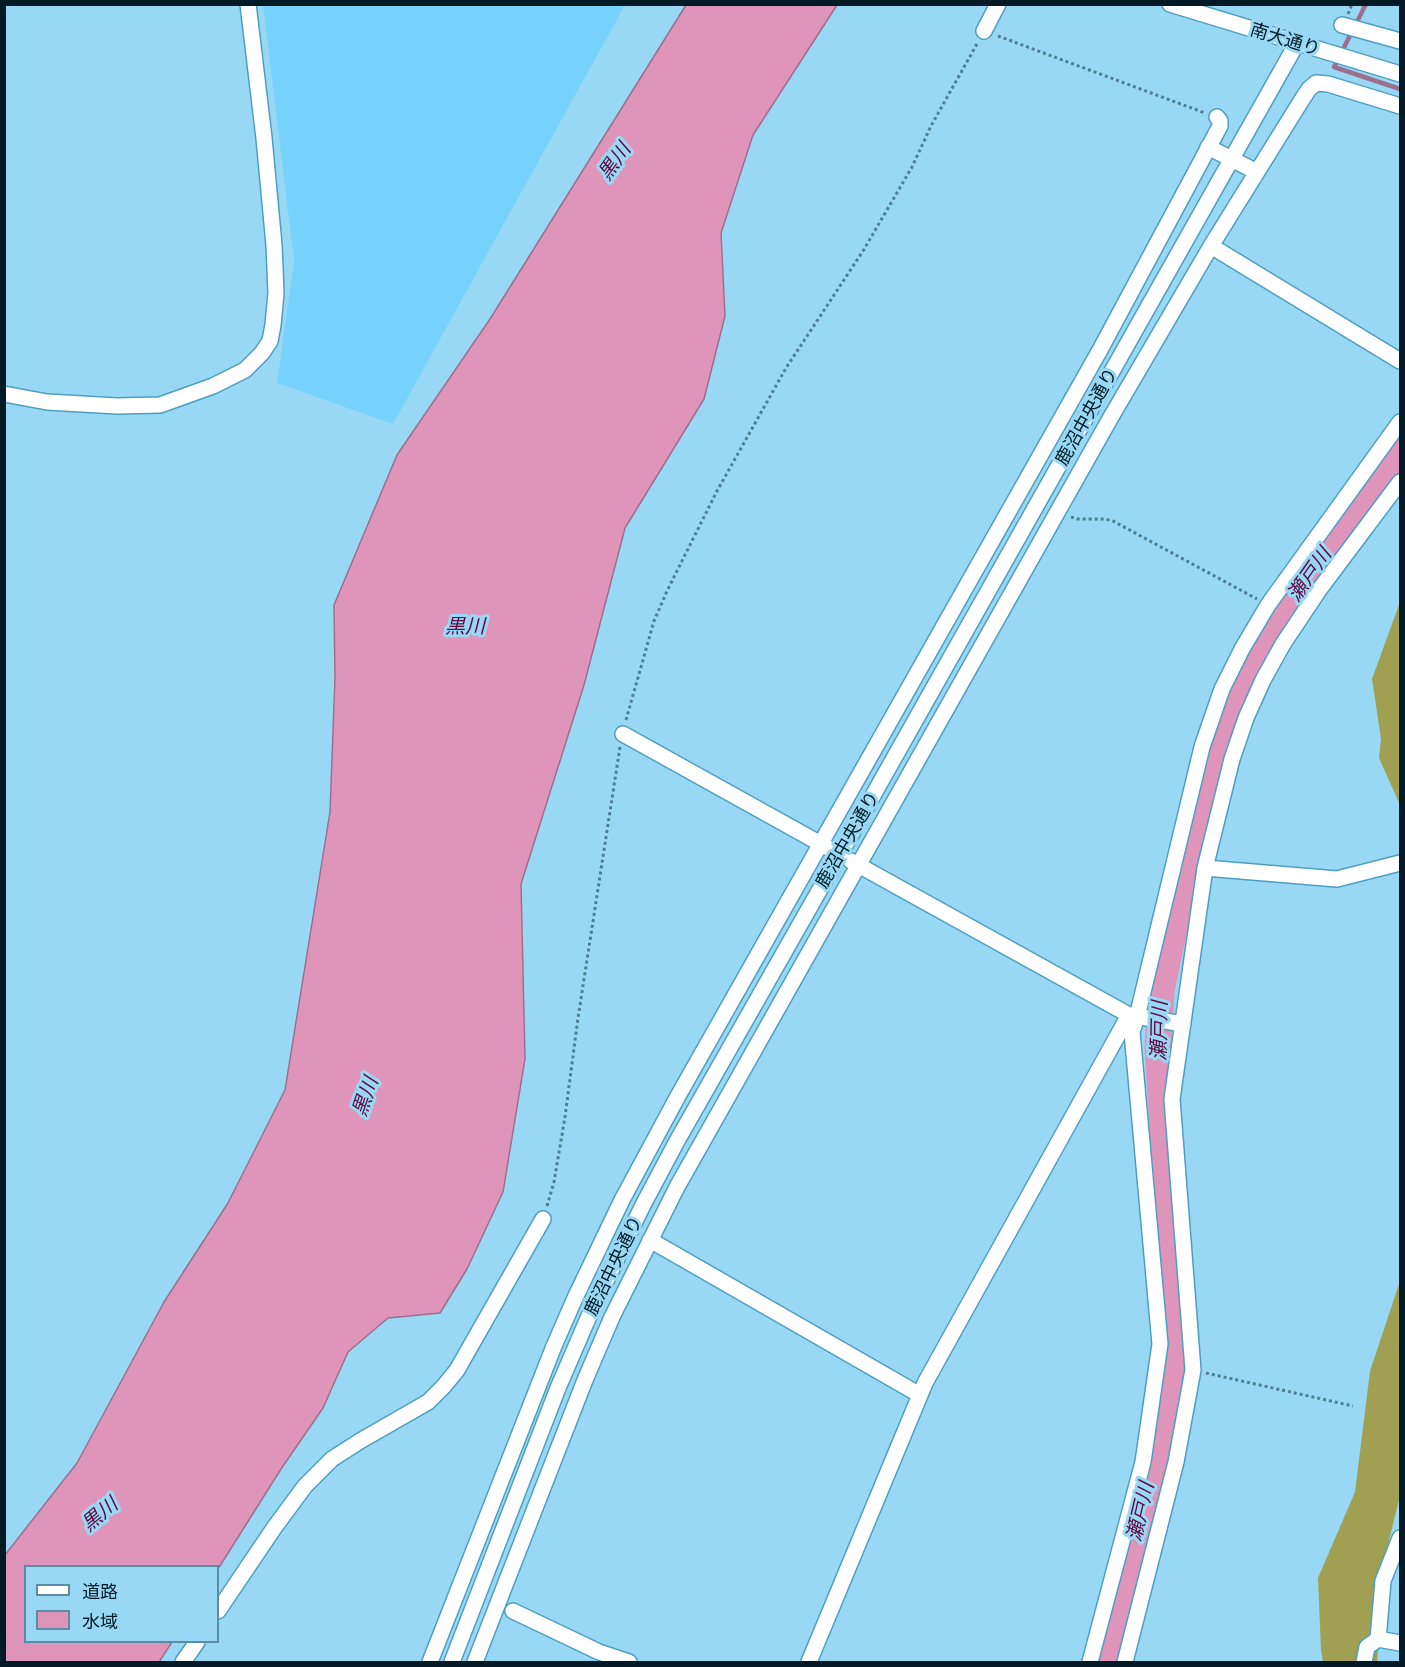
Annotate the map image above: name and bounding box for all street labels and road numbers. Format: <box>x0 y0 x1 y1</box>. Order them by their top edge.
street label: 南大通り <box>1247 19 1323 61</box>
street label: 鹿沼中央通り <box>1051 365 1123 469</box>
street label: 鹿沼中央通り <box>812 788 884 892</box>
street label: 鹿沼中央通り <box>581 1213 647 1319</box>

